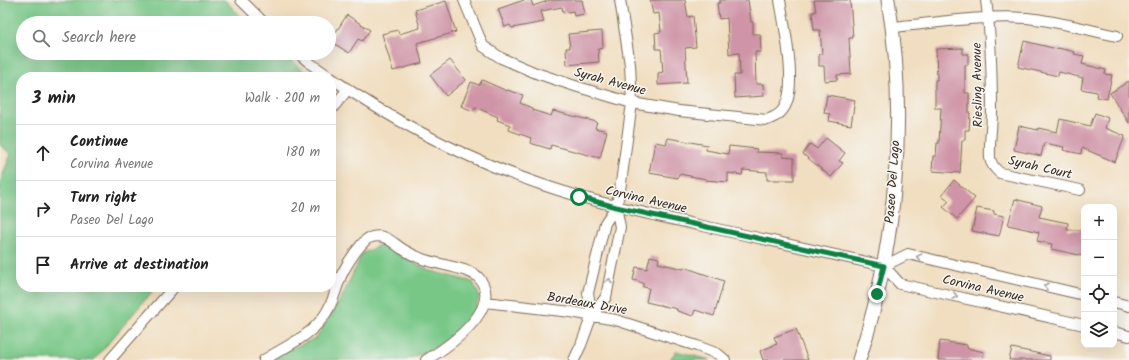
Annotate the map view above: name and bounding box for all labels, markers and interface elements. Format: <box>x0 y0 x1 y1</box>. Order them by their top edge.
search box <box>16 16 336 60</box>
text: Search here <box>62 26 136 50</box>
icon: search <box>30 27 52 49</box>
street label: Riesling Avenue <box>967 42 989 128</box>
street label: Syrah Avenue <box>572 62 649 102</box>
text: 3 min <box>32 85 76 112</box>
text: Walk · 200 m <box>245 88 320 109</box>
text: Continue <box>70 130 128 154</box>
street label: Paseo Del Lago <box>880 139 906 224</box>
icon: ahead <box>32 142 54 164</box>
text: 180 m <box>286 142 320 163</box>
street label: Syrah Court <box>1006 150 1075 186</box>
text: Corvina Avenue <box>70 154 153 175</box>
street label: Corvina Avenue <box>603 180 689 220</box>
text: Turn right <box>70 186 137 210</box>
route start <box>570 188 588 206</box>
icon: right <box>32 198 54 220</box>
text: 20 m <box>290 198 320 219</box>
map controls <box>1081 204 1117 348</box>
button: + <box>1081 204 1117 240</box>
text: Paseo Del Lago <box>70 210 154 231</box>
button: − <box>1081 240 1117 276</box>
text: Arrive at destination <box>70 253 209 277</box>
one-way arrow <box>916 253 923 261</box>
icon: arrive <box>32 254 54 276</box>
street label: Corvina Avenue <box>940 269 1026 309</box>
button: locate <box>1081 276 1117 312</box>
one-way arrow <box>605 278 613 284</box>
one-way arrow <box>1043 283 1049 291</box>
route end <box>868 285 886 303</box>
street label: Bordeaux Drive <box>545 287 629 321</box>
one-way arrow <box>952 292 958 300</box>
button: layers <box>1081 312 1117 348</box>

